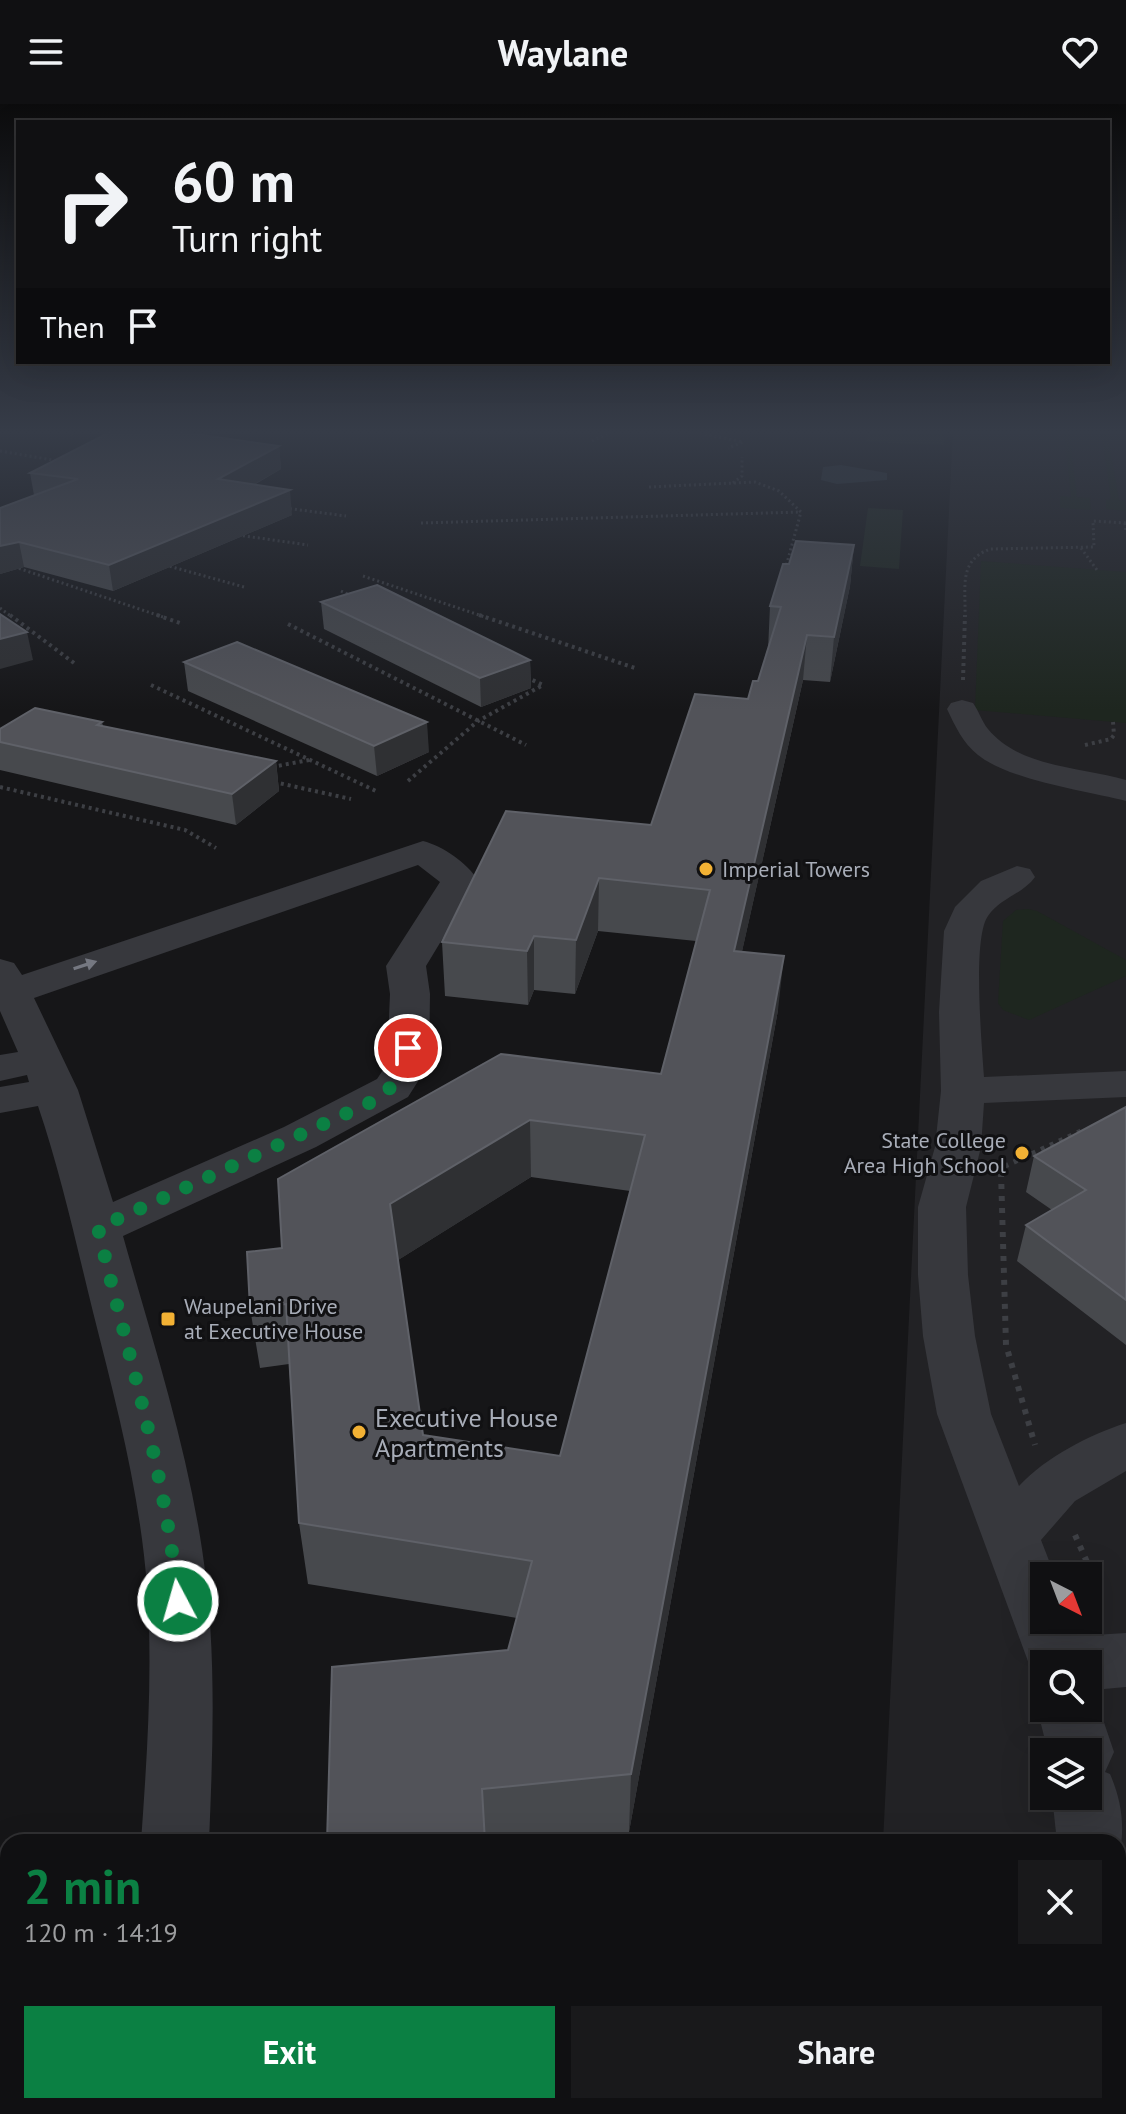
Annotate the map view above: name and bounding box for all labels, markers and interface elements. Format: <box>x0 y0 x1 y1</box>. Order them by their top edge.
text: Waylane <box>498 29 628 76</box>
icon: menu <box>24 30 68 74</box>
icon: heart <box>1058 30 1102 74</box>
text: 60 m <box>172 145 295 217</box>
icon: right <box>40 152 144 256</box>
text: Turn right <box>172 215 322 262</box>
icon: arrive <box>121 304 165 348</box>
text: Then <box>40 307 105 346</box>
place label: Imperial Towers <box>722 855 870 883</box>
marker: Imperial Towers <box>697 860 715 878</box>
one-way arrow <box>73 959 97 971</box>
pin <box>374 1014 442 1082</box>
icon: arrive <box>386 1026 430 1070</box>
place label: State College Area High School <box>844 1126 1007 1179</box>
marker: State College Area High School <box>1013 1144 1031 1162</box>
place label: Waupelani Drive at Executive House <box>184 1292 363 1345</box>
marker: Waupelani Drive at Executive House <box>159 1310 177 1328</box>
place label: Executive House Apartments <box>375 1401 558 1464</box>
marker: Executive House Apartments <box>350 1423 368 1441</box>
position arrow <box>136 1559 220 1643</box>
north arrow <box>1030 1562 1102 1634</box>
map controls <box>1030 1562 1102 1810</box>
button: search <box>1030 1650 1102 1722</box>
button: layers <box>1030 1738 1102 1810</box>
text: 2 min <box>24 1855 141 1917</box>
button: close <box>1018 1860 1102 1944</box>
text: 120 m · 14:19 <box>24 1916 178 1949</box>
button: Exit <box>24 2006 555 2098</box>
button: Share <box>571 2006 1102 2098</box>

